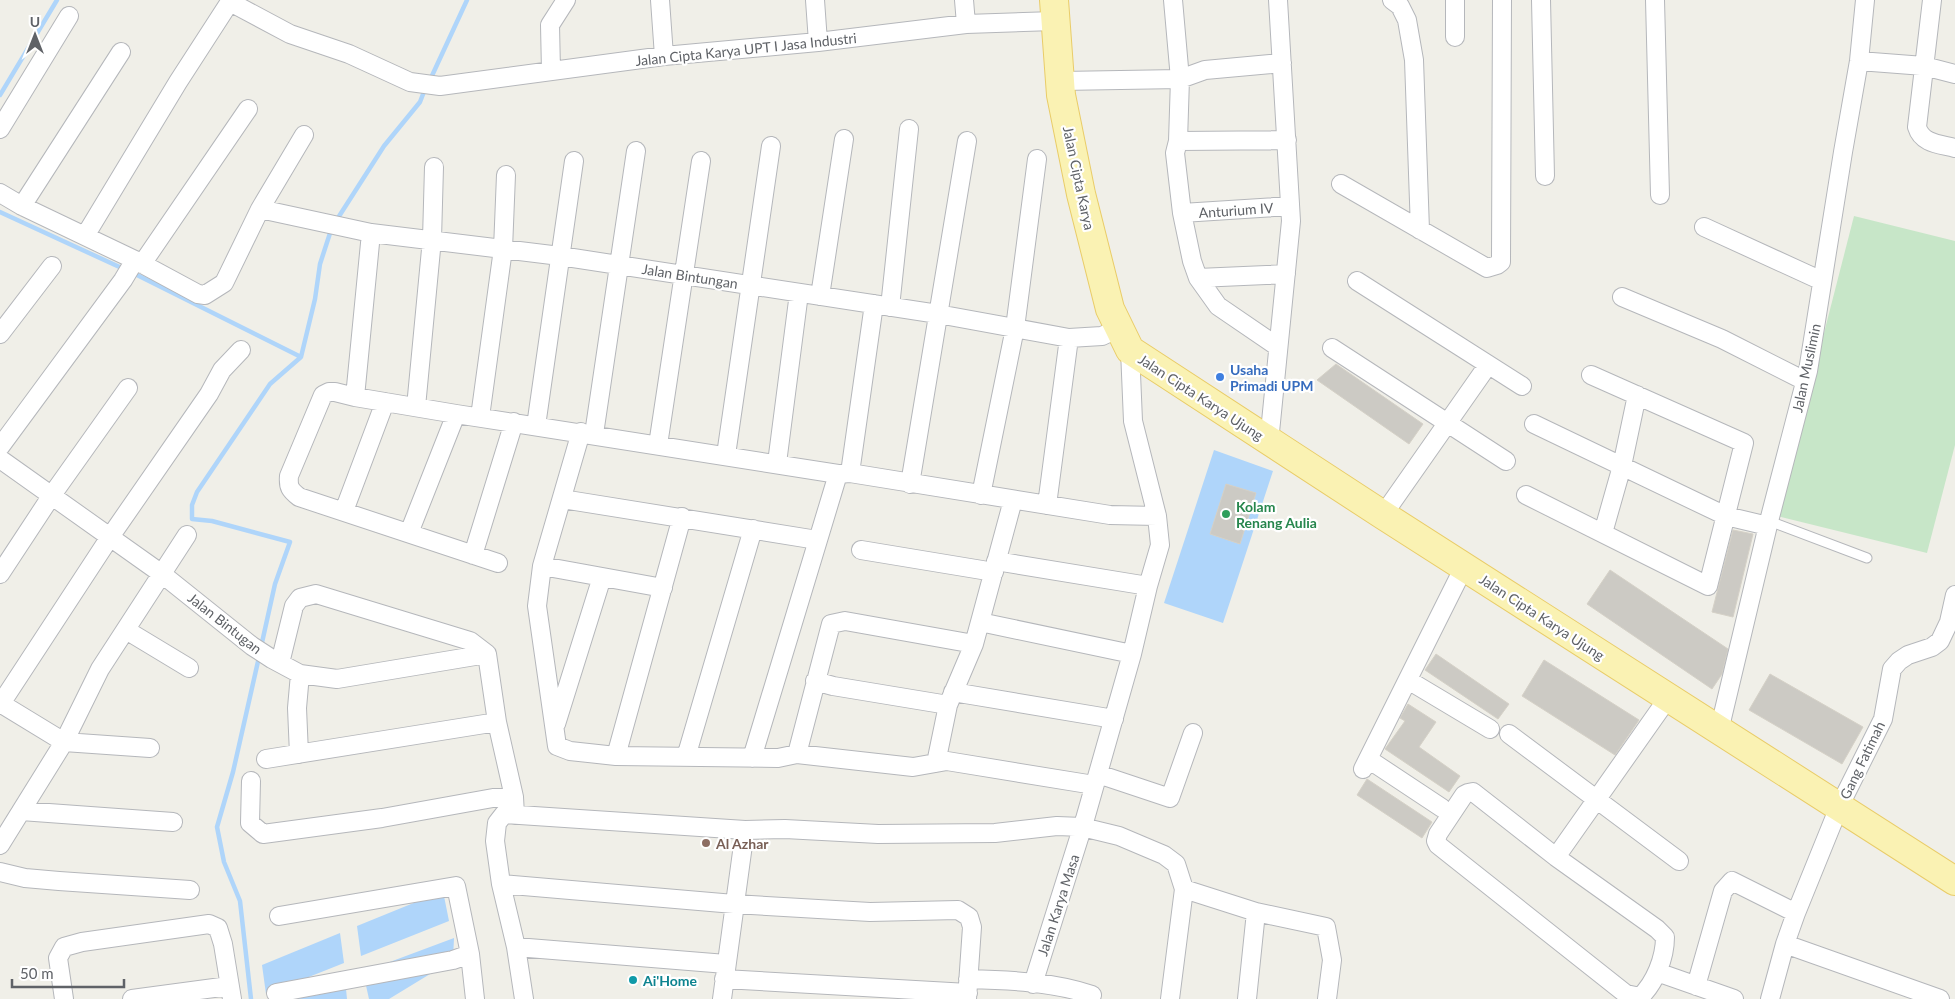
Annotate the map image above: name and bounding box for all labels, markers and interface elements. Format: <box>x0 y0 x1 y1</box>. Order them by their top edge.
north arrow <box>10 10 60 60</box>
text: U <box>30 13 40 30</box>
street label: Jalan Cipta Karya UPT I Jasa Industri <box>635 29 857 69</box>
street label: Jalan Cipta Karya <box>1060 125 1098 231</box>
street label: Anturium IV <box>1198 199 1274 221</box>
street label: Jalan Bintungan <box>641 260 739 292</box>
street label: Jalan Muslimin <box>1788 322 1824 414</box>
street label: Jalan Cipta Karya Ujung <box>1135 350 1267 444</box>
place label: Usaha Primadi UPM <box>1230 361 1313 394</box>
marker: Usaha Primadi UPM <box>1214 371 1226 383</box>
place label: Kolam Renang Aulia <box>1236 498 1317 531</box>
marker: Kolam Renang Aulia <box>1220 508 1232 520</box>
street label: Jalan Cipta Karya Ujung <box>1476 570 1608 664</box>
street label: Jalan Bintugan <box>185 589 265 657</box>
street label: Gang Fatimah <box>1836 718 1888 802</box>
place label: Al Azhar <box>715 835 769 852</box>
marker: Al Azhar <box>700 837 712 849</box>
street label: Jalan Karya Masa <box>1034 852 1082 958</box>
scale bar <box>12 956 125 988</box>
text: 50 m <box>20 964 54 982</box>
place label: Ai'Home <box>642 972 698 989</box>
marker: Ai'Home <box>627 974 639 986</box>

